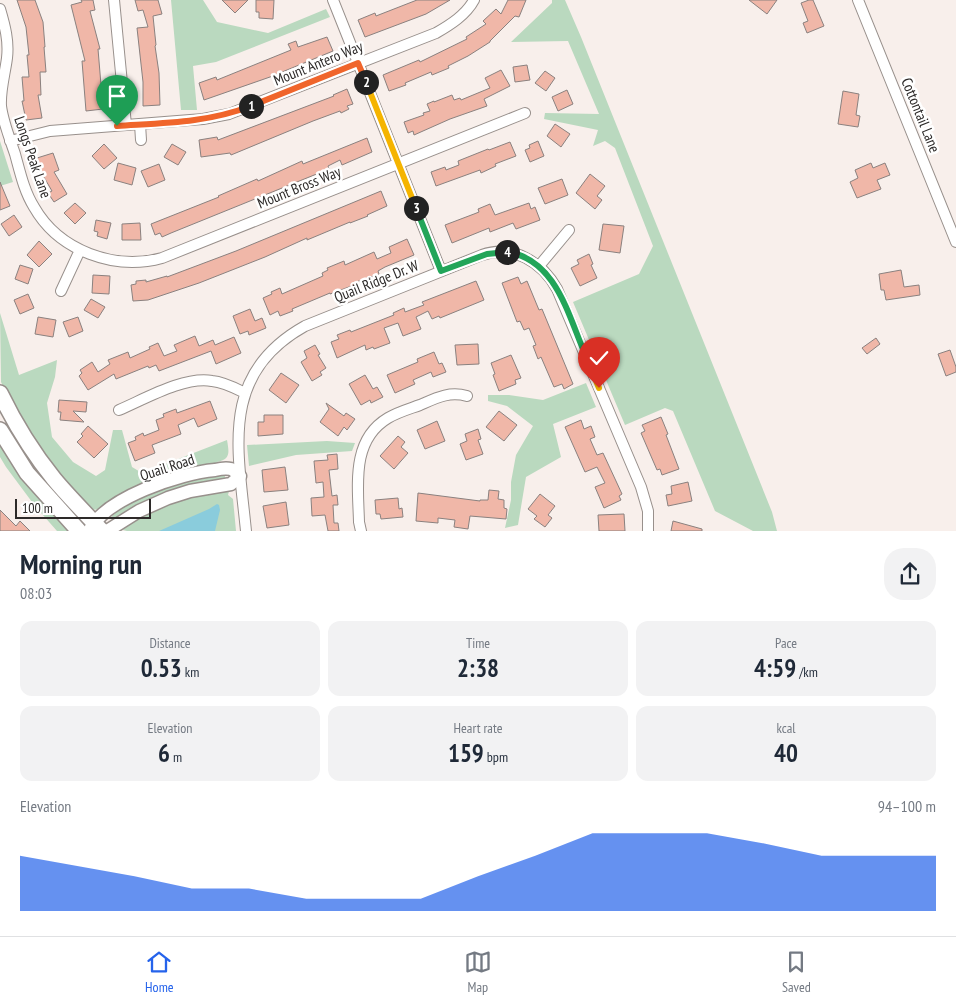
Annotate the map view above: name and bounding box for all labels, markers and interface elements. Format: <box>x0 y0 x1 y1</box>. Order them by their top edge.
street label: Mount Antero Way <box>271 36 366 90</box>
pin: 2 <box>354 70 378 94</box>
text: 2 <box>363 73 370 91</box>
pin <box>96 75 138 126</box>
street label: Cottontail Lane <box>897 75 945 155</box>
icon: arrive <box>103 82 131 110</box>
pin: 1 <box>238 94 264 118</box>
text: 1 <box>248 97 255 115</box>
street label: Longs Peak Lane <box>10 114 56 200</box>
street label: Mount Bross Way <box>254 162 344 212</box>
pin: 3 <box>404 196 428 220</box>
text: 3 <box>413 199 420 217</box>
pin: 4 <box>494 240 520 264</box>
text: 4 <box>504 243 511 261</box>
street label: Quail Ridge Dr. W <box>331 255 421 307</box>
pin <box>578 337 620 388</box>
icon: check <box>585 344 613 372</box>
street label: Quail Road <box>137 449 197 485</box>
scale bar <box>15 496 151 519</box>
text: 100 m <box>22 499 53 517</box>
text: Morning run <box>20 545 142 582</box>
button: share <box>884 548 936 600</box>
text: 08:03 <box>20 583 52 603</box>
text: Distance <box>149 634 191 652</box>
text: Time <box>466 634 490 652</box>
text: Pace <box>775 634 797 652</box>
text: 0.53 <box>141 652 182 684</box>
text: 2:38 <box>457 652 499 684</box>
text: 4:59 <box>754 652 796 684</box>
text: km <box>182 663 199 681</box>
text: /km <box>796 663 818 681</box>
text: Elevation <box>148 719 192 737</box>
text: Heart rate <box>454 719 502 737</box>
text: kcal <box>776 719 796 737</box>
text: 6 <box>158 737 170 769</box>
text: 159 <box>448 737 484 769</box>
text: 40 <box>774 737 798 769</box>
text: m <box>170 748 182 766</box>
text: bpm <box>484 748 508 766</box>
text: Elevation <box>20 796 71 816</box>
text: 94–100 m <box>878 796 936 816</box>
tab: Home <box>145 948 174 996</box>
tab: Map <box>464 948 492 996</box>
tab: Saved <box>782 948 811 996</box>

